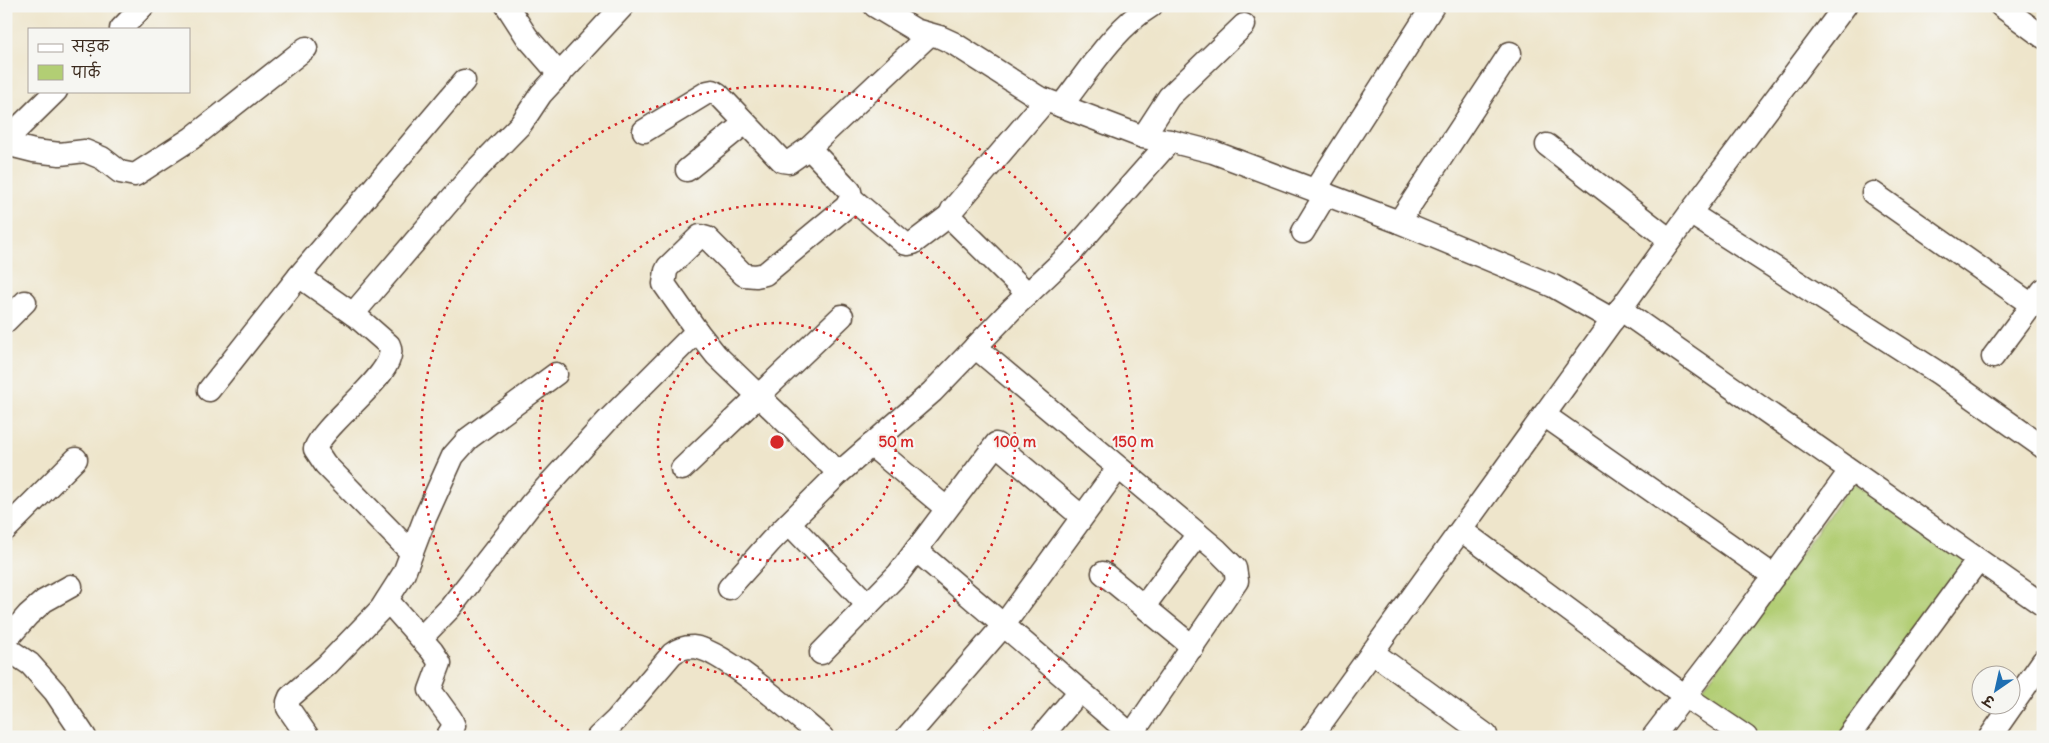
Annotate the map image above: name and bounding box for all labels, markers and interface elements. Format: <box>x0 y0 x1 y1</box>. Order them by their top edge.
legend <box>28 28 190 92</box>
text: सड़क <box>71 37 110 57</box>
text: पार्क <box>71 61 102 82</box>
text: 50 m <box>878 432 914 451</box>
text: 100 m <box>994 432 1036 451</box>
text: 150 m <box>1112 432 1154 451</box>
centre of rings <box>768 433 786 451</box>
north arrow <box>1972 666 2022 716</box>
text: उ <box>1978 690 1999 712</box>

